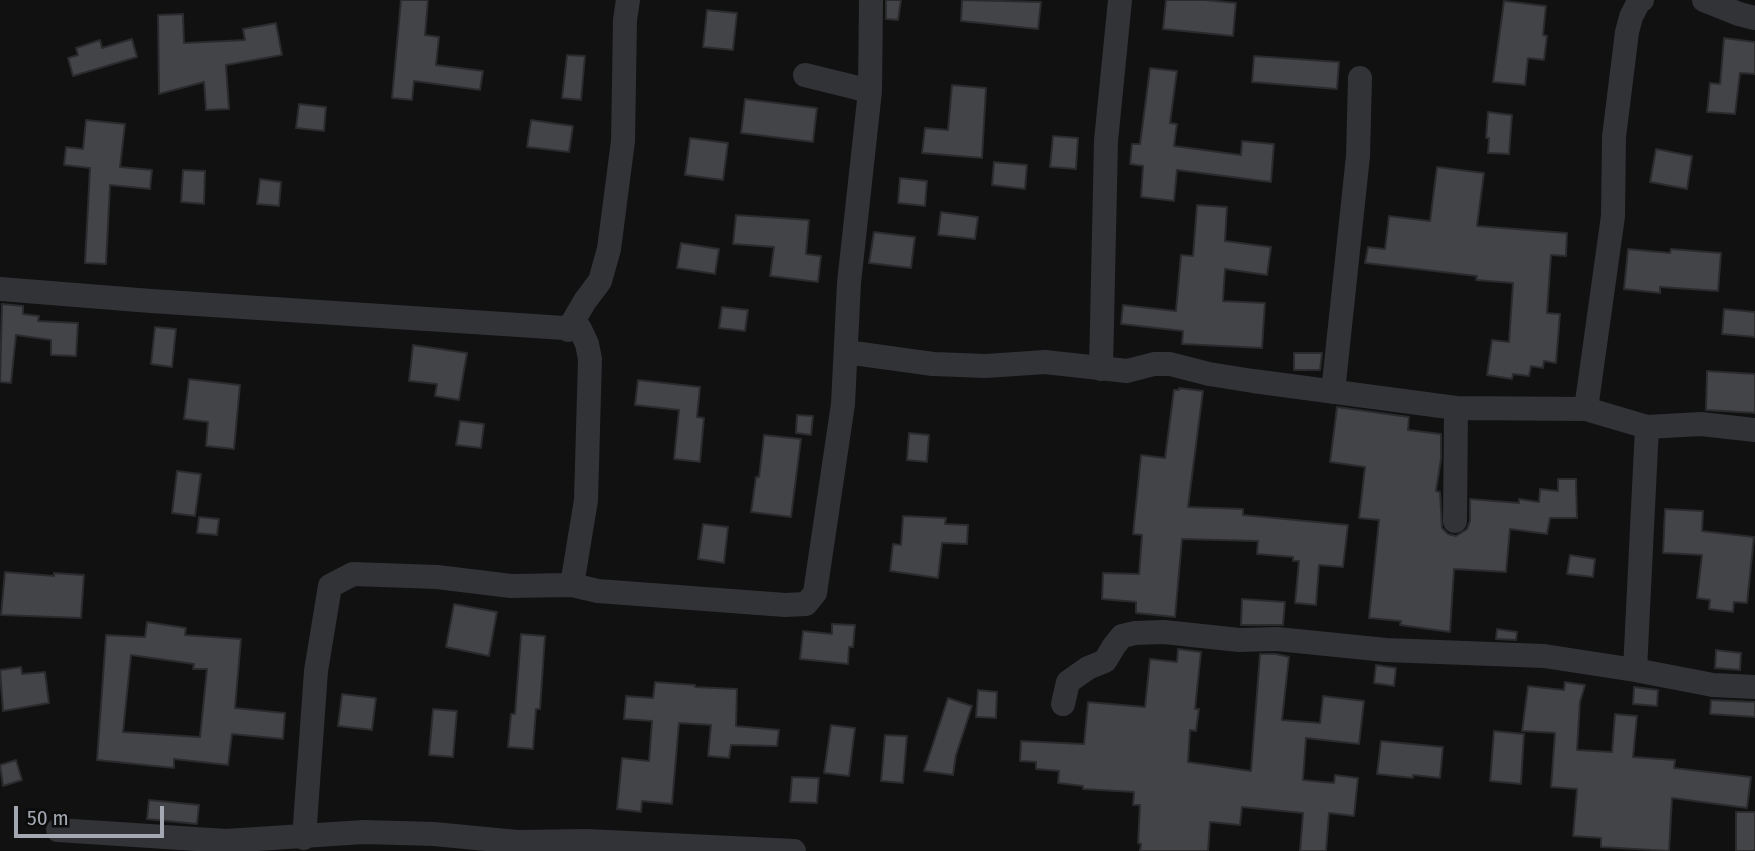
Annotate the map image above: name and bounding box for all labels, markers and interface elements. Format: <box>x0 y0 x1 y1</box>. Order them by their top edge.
scale bar <box>18 792 168 836</box>
text: 50 m <box>27 805 69 831</box>

